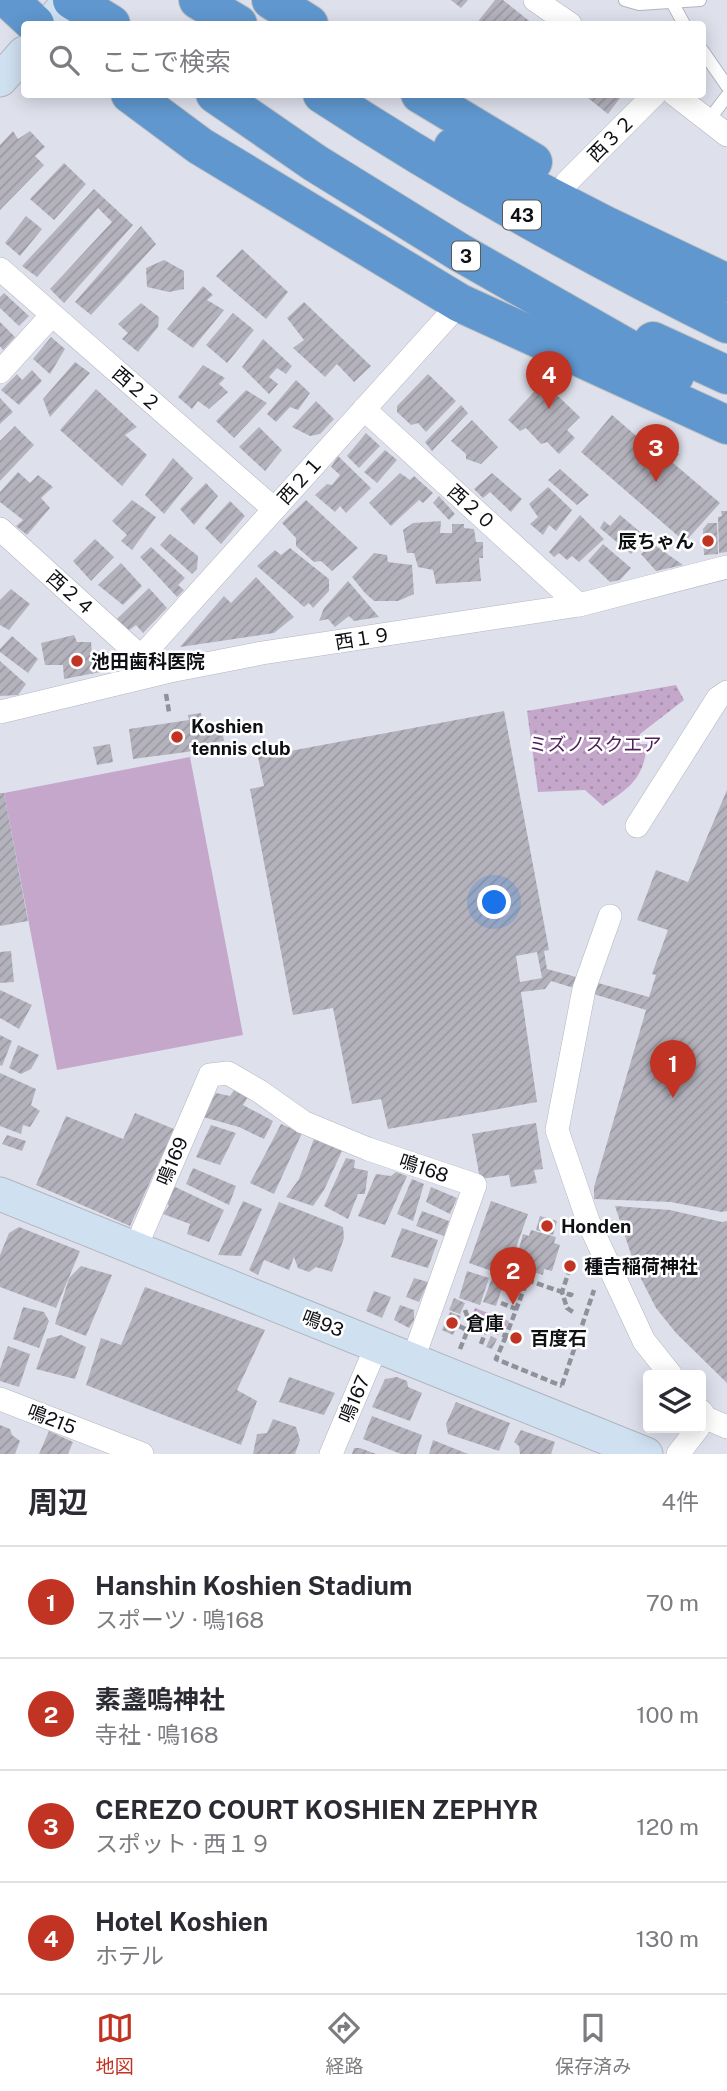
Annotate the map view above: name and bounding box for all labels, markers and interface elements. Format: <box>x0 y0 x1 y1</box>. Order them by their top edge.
search box <box>21 21 706 98</box>
icon: search <box>45 41 83 79</box>
text: ここで検索 <box>101 46 231 77</box>
street label: 西３２ <box>583 110 639 166</box>
road number: 43 <box>503 200 541 230</box>
road number: 3 <box>452 242 480 270</box>
pin: 4 <box>526 351 572 409</box>
street label: 西２２ <box>108 362 166 416</box>
pin: 3 <box>633 424 679 482</box>
street label: 西２１ <box>273 451 327 509</box>
street label: 西２０ <box>443 480 501 534</box>
place label: 辰ちゃん <box>618 530 694 552</box>
marker: 辰ちゃん <box>700 533 716 549</box>
street label: 西２４ <box>42 566 100 620</box>
street label: 西１９ <box>333 623 393 653</box>
place label: 池田歯科医院 <box>91 650 205 672</box>
marker: 池田歯科医院 <box>69 653 85 669</box>
place label: Koshien tennis club <box>191 715 291 759</box>
marker: Koshien tennis club <box>169 729 185 745</box>
park label: ミズノスクエア <box>528 733 662 755</box>
your location <box>477 885 511 919</box>
pin: 1 <box>650 1040 696 1098</box>
street label: 鳴169 <box>152 1134 192 1188</box>
street label: 鳴168 <box>396 1149 452 1187</box>
place label: Honden <box>561 1215 631 1237</box>
marker: Honden <box>539 1218 555 1234</box>
pin: 2 <box>490 1247 536 1305</box>
place label: 種𠮷稲荷神社 <box>584 1255 698 1277</box>
marker: 種𠮷稲荷神社 <box>562 1258 578 1274</box>
street label: 鳴93 <box>299 1305 347 1341</box>
place label: 倉庫 <box>466 1312 504 1334</box>
marker: 倉庫 <box>444 1315 460 1331</box>
place label: 百度石 <box>530 1327 587 1349</box>
marker: 百度石 <box>508 1330 524 1346</box>
map controls <box>643 1370 706 1433</box>
button: layers <box>643 1370 706 1433</box>
street label: 鳴167 <box>334 1372 374 1426</box>
street label: 鳴215 <box>25 1400 79 1438</box>
text: 周辺 <box>28 1484 88 1520</box>
text: 4件 <box>662 1488 699 1515</box>
text: Hanshin Koshien Stadium <box>95 1570 412 1601</box>
text: 1 <box>46 1589 56 1616</box>
text: 70 m <box>646 1589 699 1616</box>
text: スポーツ · 鳴168 <box>95 1606 264 1633</box>
text: 素盞嗚神社 <box>95 1684 225 1715</box>
text: 2 <box>44 1701 58 1728</box>
text: 100 m <box>636 1701 699 1728</box>
text: 寺社 · 鳴168 <box>95 1721 219 1748</box>
text: CEREZO COURT KOSHIEN ZEPHYR <box>95 1794 538 1825</box>
text: 3 <box>43 1813 59 1840</box>
text: 120 m <box>636 1813 699 1840</box>
text: スポット · 西１９ <box>95 1830 272 1857</box>
text: Hotel Koshien <box>95 1906 268 1937</box>
text: 4 <box>43 1925 59 1952</box>
text: 130 m <box>636 1925 699 1952</box>
text: ホテル <box>95 1942 164 1969</box>
tab: 地図 <box>96 2009 134 2078</box>
tab: 経路 <box>325 2009 363 2078</box>
tab: 保存済み <box>555 2009 631 2078</box>

